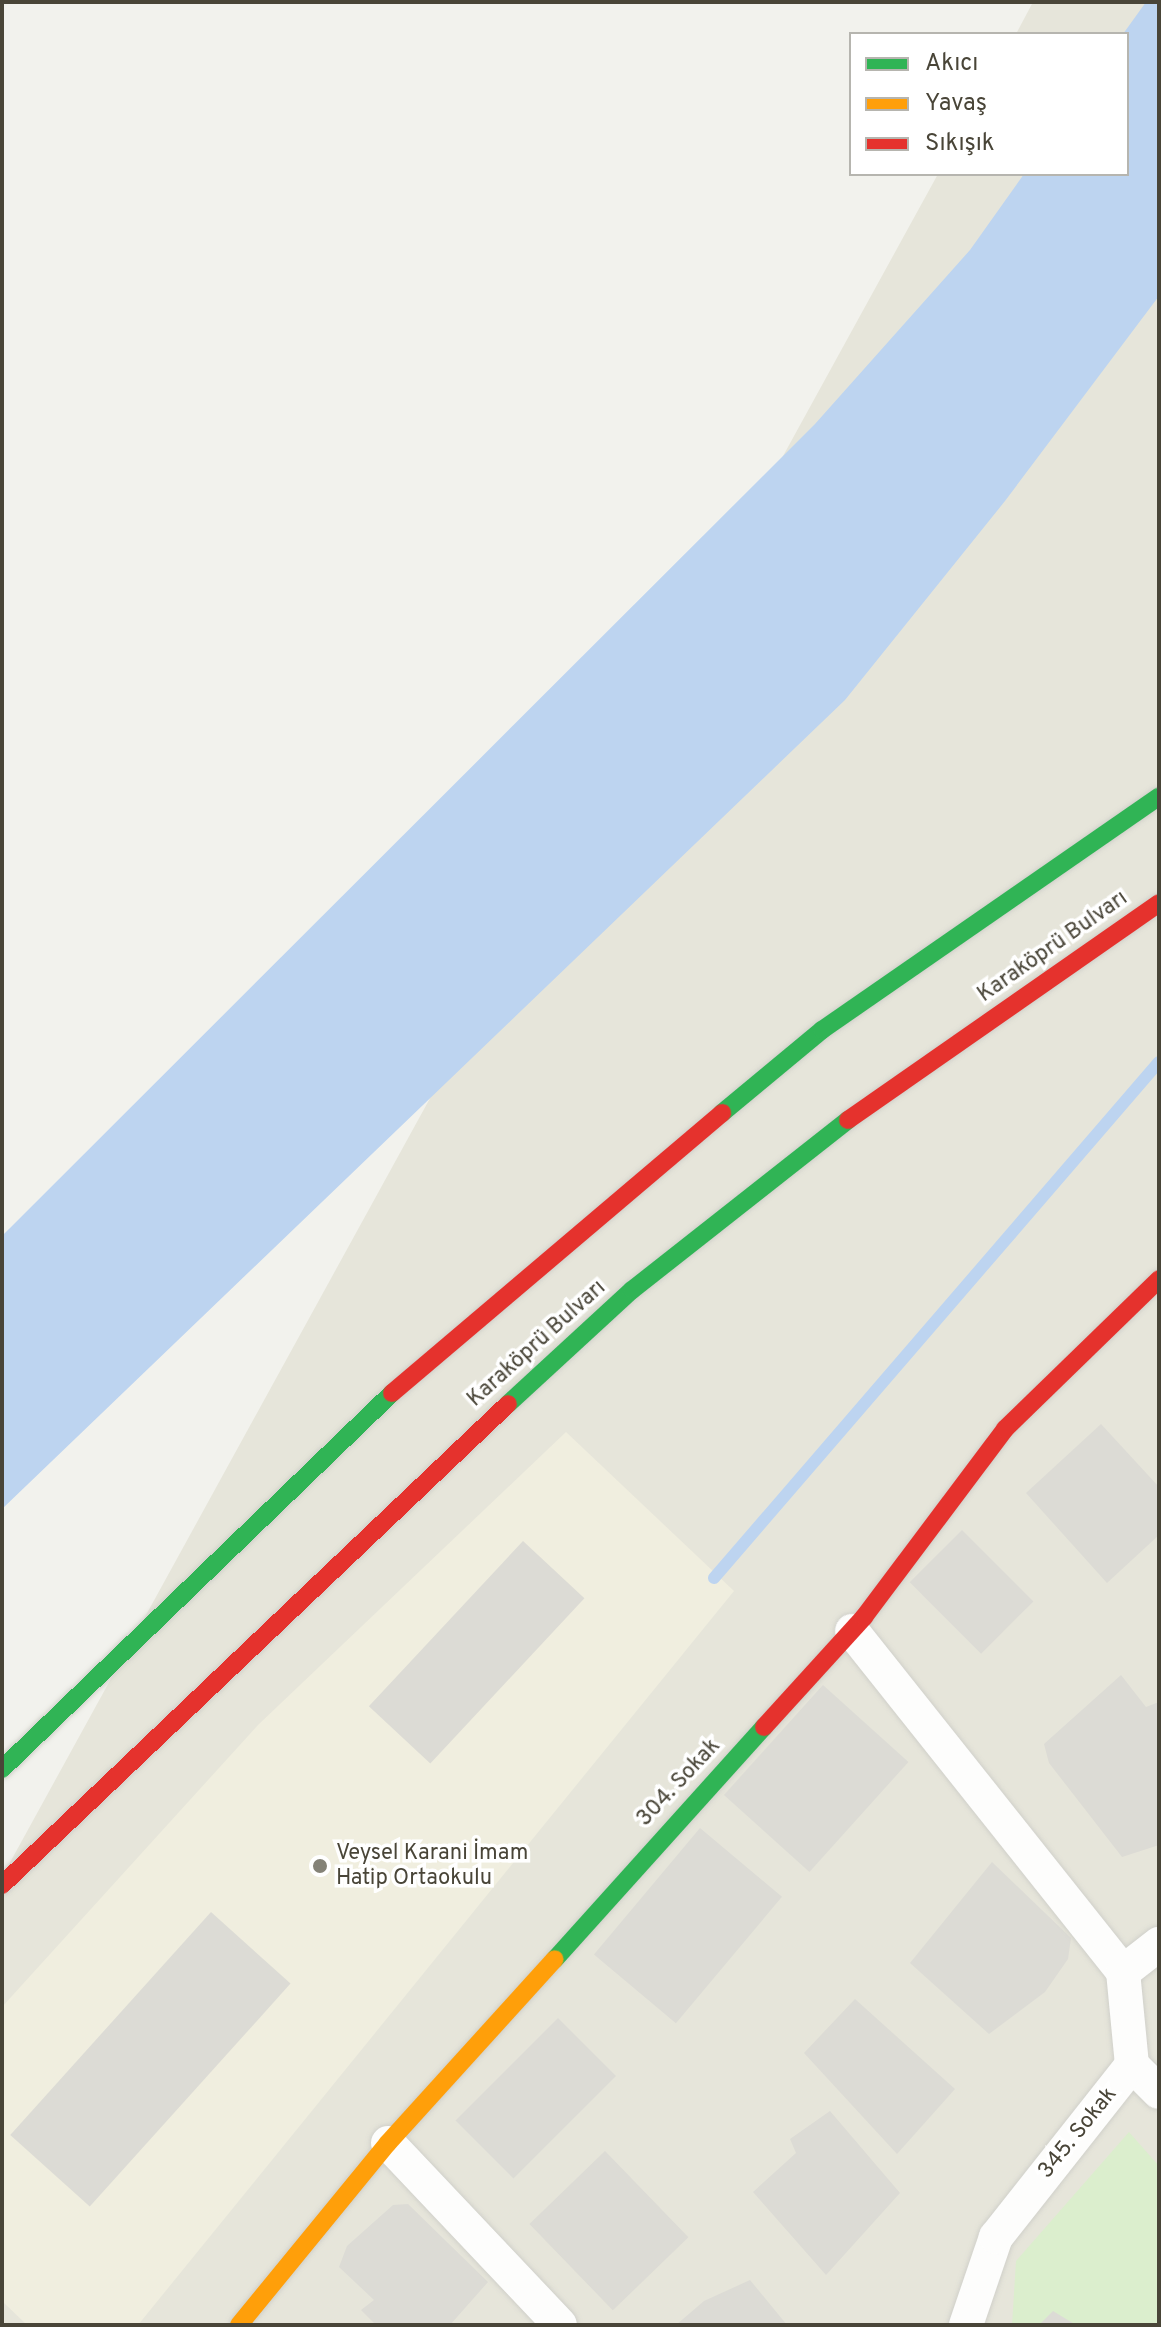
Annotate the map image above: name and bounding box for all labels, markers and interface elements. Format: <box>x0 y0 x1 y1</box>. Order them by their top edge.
legend <box>849 32 1129 176</box>
text: Akıcı <box>925 49 978 79</box>
text: Yavaş <box>925 89 987 119</box>
text: Sıkışık <box>925 129 995 159</box>
street label: Karaköprü Bulvarı <box>973 885 1133 1009</box>
street label: Karaköprü Bulvarı <box>462 1275 612 1413</box>
street label: 304. Sokak <box>632 1734 726 1832</box>
place label: Veysel Karani İmam Hatip Ortaokulu <box>336 1840 528 1892</box>
marker: Veysel Karani İmam Hatip Ortaokulu <box>311 1857 329 1875</box>
street label: 345. Sokak <box>1033 2082 1123 2184</box>

